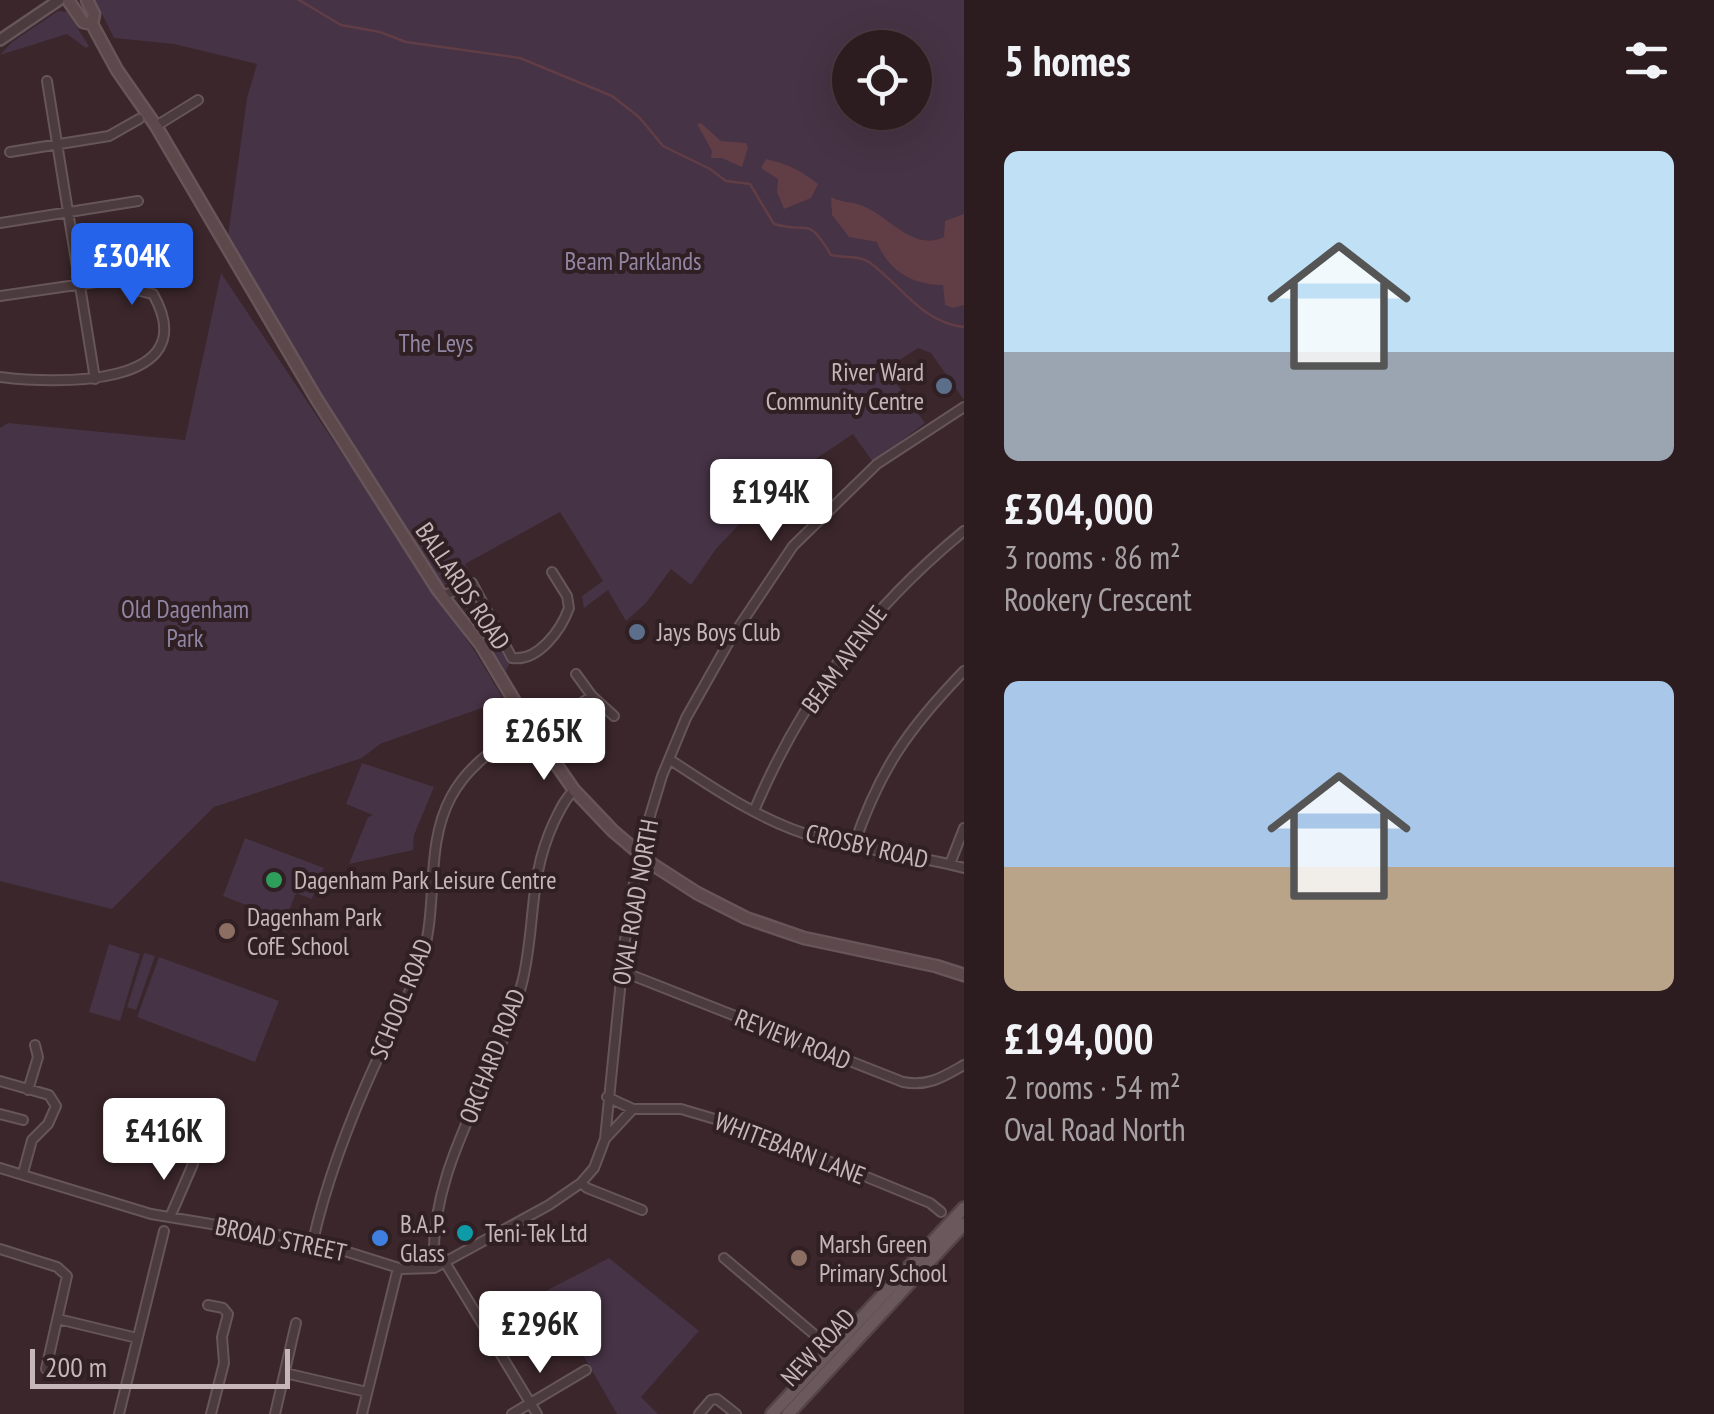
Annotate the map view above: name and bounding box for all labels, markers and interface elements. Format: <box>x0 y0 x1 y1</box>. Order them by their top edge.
map controls <box>832 30 932 130</box>
button: locate <box>832 30 932 130</box>
text: 5 homes <box>1004 33 1131 88</box>
icon: filters <box>1619 33 1674 88</box>
icon: home <box>1249 216 1429 396</box>
pin: £304K <box>62 223 202 308</box>
text: £304K <box>93 234 171 276</box>
park label: Beam Parklands <box>565 245 701 277</box>
park label: The Leys <box>399 327 473 359</box>
place label: River Ward Community Centre <box>766 356 924 417</box>
marker: River Ward Community Centre <box>933 375 955 397</box>
pin: £194K <box>701 459 841 544</box>
text: £194K <box>732 470 810 512</box>
text: £304,000 <box>1004 481 1154 536</box>
street label: BALLARDS ROAD <box>409 516 517 656</box>
text: 3 rooms · 86 m² <box>1004 536 1181 578</box>
text: Rookery Crescent <box>1004 578 1192 620</box>
park label: Old Dagenham Park <box>121 593 249 654</box>
street label: BEAM AVENUE <box>794 599 894 719</box>
place label: Jays Boys Club <box>656 616 781 648</box>
marker: Jays Boys Club <box>626 621 648 643</box>
pin: £265K <box>474 698 614 783</box>
text: £265K <box>505 709 583 751</box>
icon: home <box>1249 746 1429 926</box>
street label: CROSBY ROAD <box>803 816 931 876</box>
street label: OVAL ROAD NORTH <box>605 817 665 987</box>
place label: Dagenham Park Leisure Centre <box>294 864 557 896</box>
marker: Dagenham Park Leisure Centre <box>263 869 285 891</box>
place label: Dagenham Park CofE School <box>247 901 382 962</box>
marker: Dagenham Park CofE School <box>216 920 238 942</box>
street label: SCHOOL ROAD <box>362 934 440 1064</box>
street label: ORCHARD ROAD <box>452 984 532 1128</box>
street label: REVIEW ROAD <box>730 1001 856 1077</box>
text: £194,000 <box>1004 1011 1154 1066</box>
text: 2 rooms · 54 m² <box>1004 1066 1181 1108</box>
pin: £416K <box>94 1098 234 1183</box>
street label: WHITEBARN LANE <box>710 1105 870 1191</box>
text: Oval Road North <box>1004 1108 1185 1150</box>
text: £416K <box>125 1109 203 1151</box>
place label: B.A.P. Glass <box>400 1208 446 1269</box>
street label: BROAD STREET <box>213 1210 349 1268</box>
place label: Teni-Tek Ltd <box>485 1217 588 1249</box>
marker: Teni-Tek Ltd <box>454 1222 476 1244</box>
marker: B.A.P. Glass <box>369 1227 391 1249</box>
place label: Marsh Green Primary School <box>819 1228 947 1289</box>
marker: Marsh Green Primary School <box>788 1247 810 1269</box>
pin: £296K <box>470 1291 610 1376</box>
street label: NEW ROAD <box>774 1301 862 1393</box>
text: £296K <box>501 1302 579 1344</box>
scale bar <box>30 1344 290 1388</box>
text: 200 m <box>45 1348 107 1385</box>

